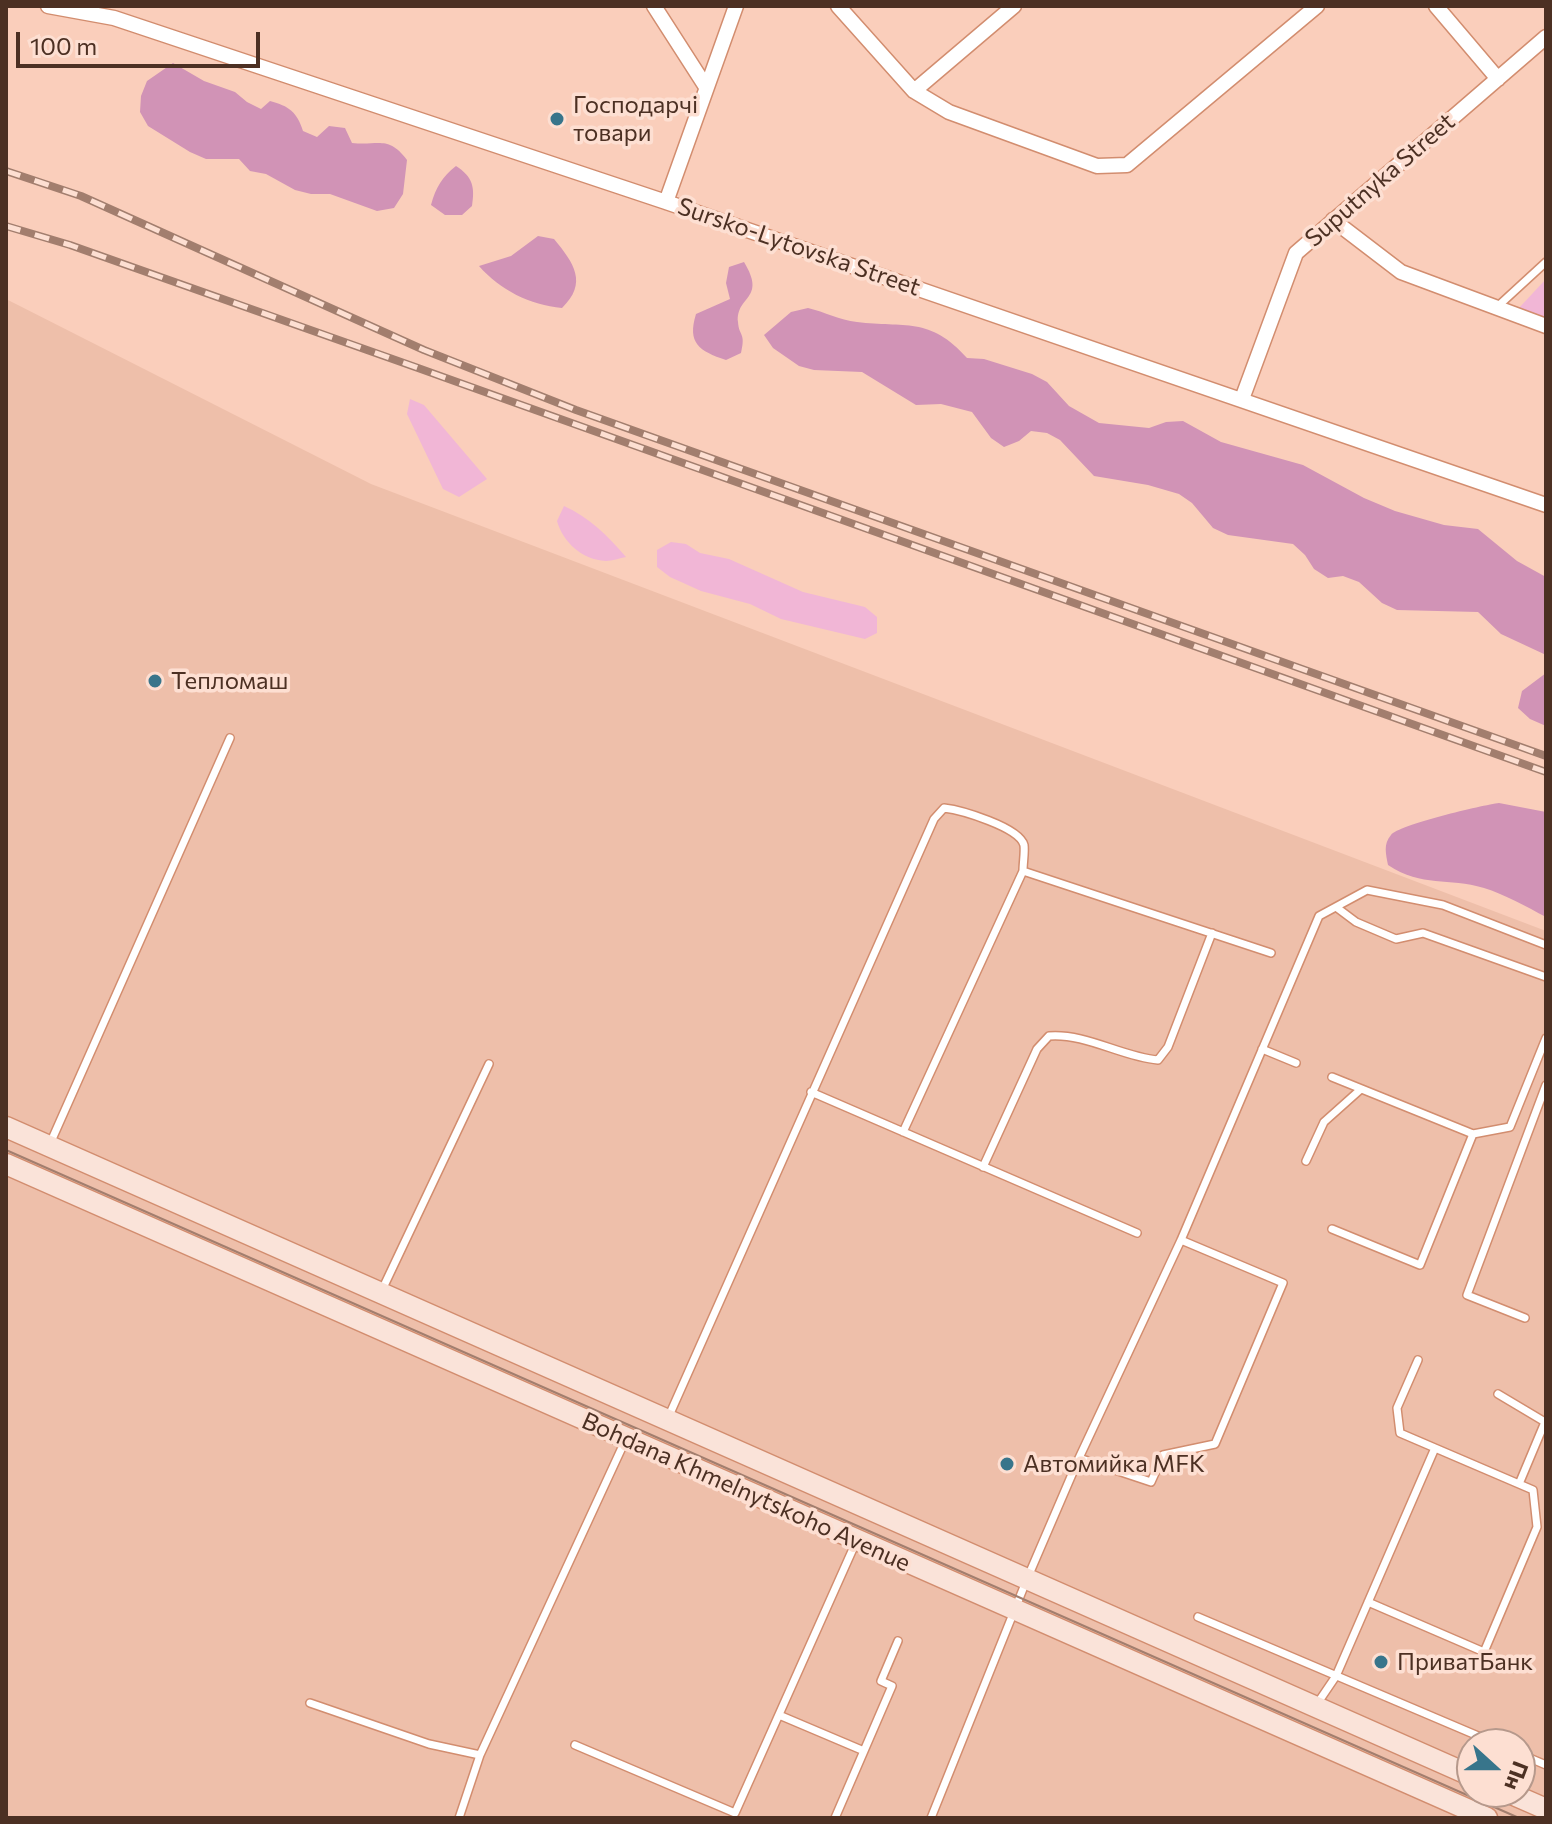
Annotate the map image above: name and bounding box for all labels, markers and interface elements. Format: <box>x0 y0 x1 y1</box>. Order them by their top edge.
scale bar <box>20 16 264 66</box>
text: 100 m <box>30 31 97 60</box>
place label: Господарчі товари <box>573 91 698 147</box>
street label: Suputnyka Street <box>1299 107 1461 253</box>
marker: Господарчі товари <box>548 110 566 128</box>
street label: Sursko-Lytovska Street <box>674 192 924 302</box>
place label: Тепломаш <box>171 667 288 695</box>
marker: Тепломаш <box>146 672 164 690</box>
street label: Bohdana Khmelnytskoho Avenue <box>577 1406 915 1578</box>
place label: Автомийка MFK <box>1023 1450 1205 1478</box>
marker: Автомийка MFK <box>998 1455 1016 1473</box>
place label: ПриватБанк <box>1397 1648 1533 1676</box>
marker: ПриватБанк <box>1372 1653 1390 1671</box>
north arrow <box>1456 1728 1536 1808</box>
text: Пн <box>1499 1758 1535 1795</box>

